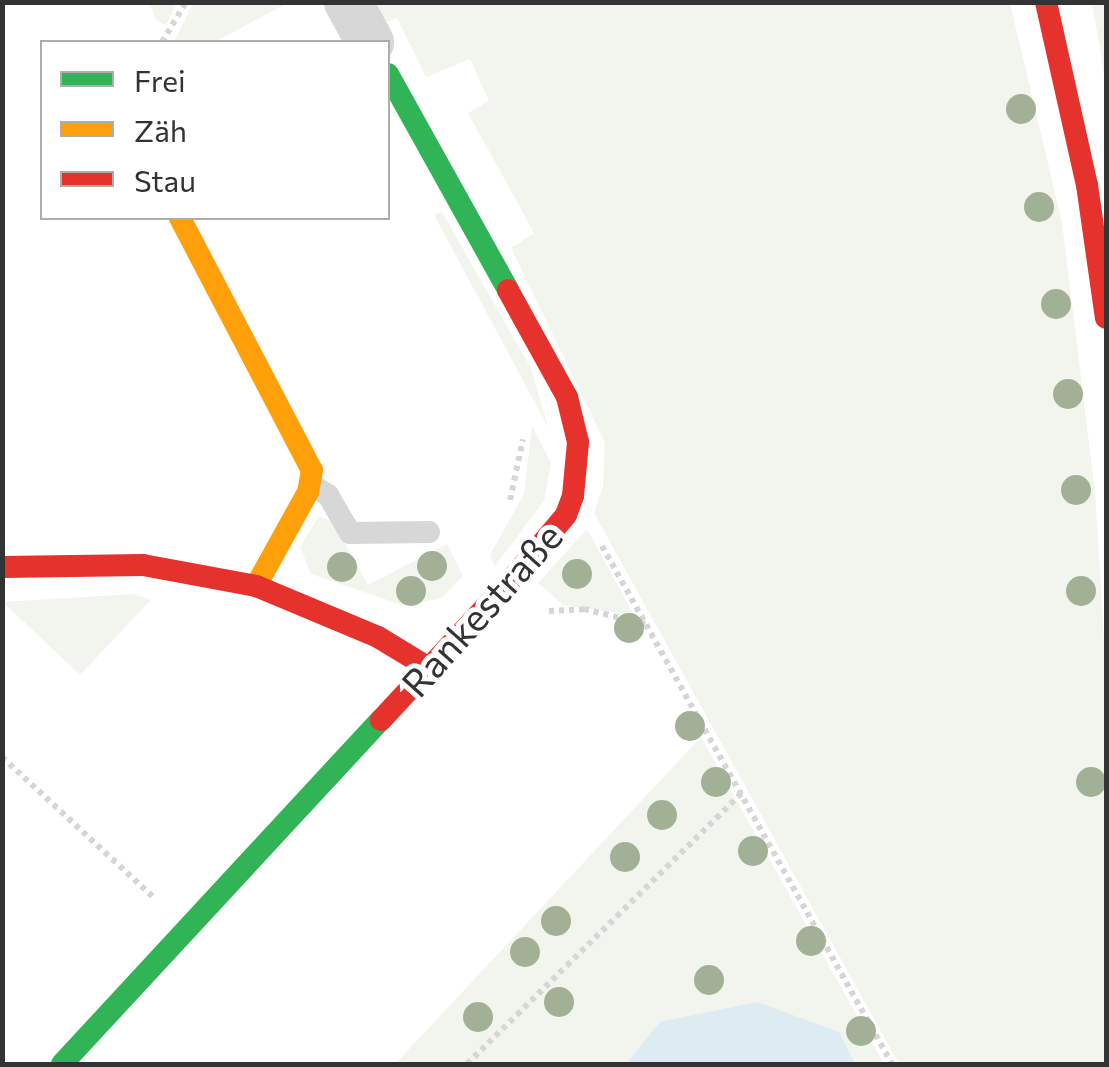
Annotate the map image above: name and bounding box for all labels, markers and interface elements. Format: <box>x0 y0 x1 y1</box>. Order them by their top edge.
legend <box>40 40 390 220</box>
text: Frei <box>134 61 186 98</box>
text: Zäh <box>134 111 187 148</box>
text: Stau <box>134 161 196 198</box>
street label: Rankestraße <box>391 513 571 705</box>

